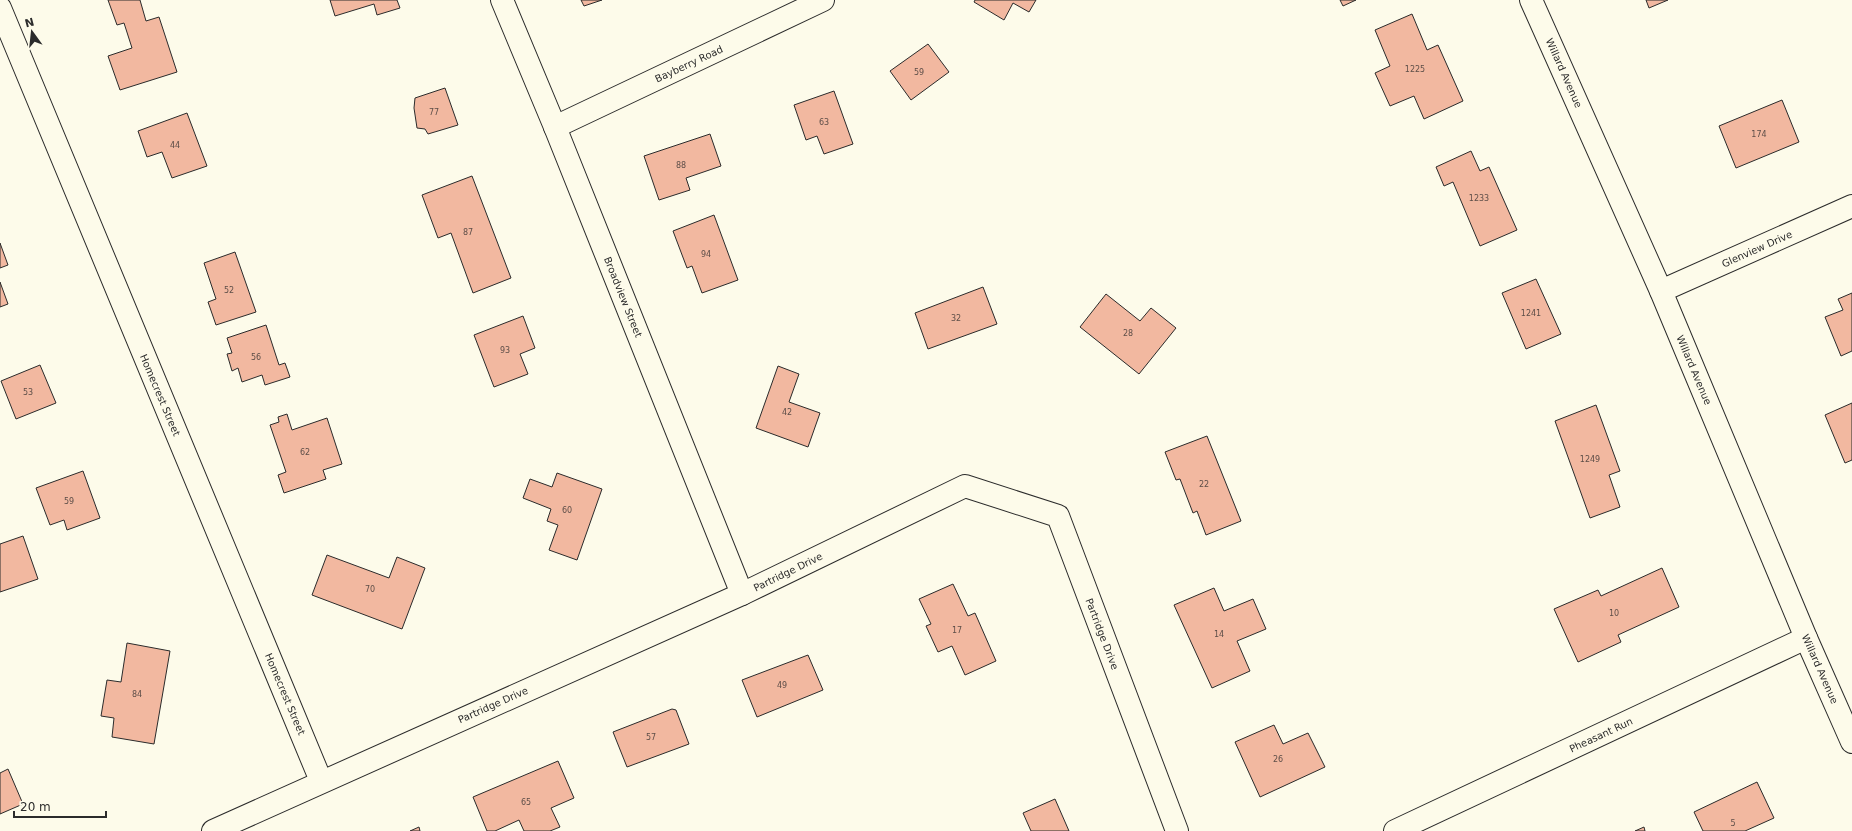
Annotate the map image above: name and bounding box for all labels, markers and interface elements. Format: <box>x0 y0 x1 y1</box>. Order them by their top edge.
north arrow <box>12 12 52 52</box>
text: N <box>23 15 36 30</box>
street label: Willard Avenue <box>1544 37 1584 109</box>
street label: Bayberry Road <box>653 43 725 85</box>
house number: 1225 <box>1405 65 1425 74</box>
house number: 59 <box>914 68 924 77</box>
house number: 77 <box>429 108 439 117</box>
house number: 63 <box>819 118 829 127</box>
house number: 174 <box>1751 130 1767 139</box>
house number: 44 <box>170 141 180 150</box>
house number: 88 <box>676 161 686 170</box>
house number: 1233 <box>1469 194 1489 203</box>
house number: 87 <box>463 228 473 237</box>
street label: Glenview Drive <box>1720 229 1794 269</box>
house number: 94 <box>701 250 711 259</box>
street label: Broadview Street <box>602 255 644 339</box>
house number: 52 <box>224 286 234 295</box>
house number: 1241 <box>1521 309 1541 318</box>
house number: 32 <box>951 314 961 323</box>
house number: 28 <box>1123 329 1133 338</box>
street label: Willard Avenue <box>1674 333 1714 407</box>
house number: 93 <box>500 346 510 355</box>
street label: Homecrest Street <box>138 352 182 438</box>
house number: 56 <box>251 353 261 362</box>
house number: 53 <box>23 388 33 397</box>
house number: 42 <box>782 408 792 417</box>
house number: 62 <box>300 448 310 457</box>
house number: 1249 <box>1580 455 1600 464</box>
house number: 22 <box>1199 480 1209 489</box>
house number: 59 <box>64 497 74 506</box>
house number: 60 <box>562 506 572 515</box>
street label: Partridge Drive <box>752 551 824 593</box>
house number: 70 <box>365 585 375 594</box>
street label: Partridge Drive <box>1083 597 1121 671</box>
house number: 10 <box>1609 609 1619 618</box>
house number: 17 <box>952 626 962 635</box>
house number: 14 <box>1214 630 1224 639</box>
street label: Willard Avenue <box>1800 633 1840 705</box>
street label: Homecrest Street <box>263 651 307 737</box>
house number: 49 <box>777 681 787 690</box>
street label: Partridge Drive <box>456 685 530 725</box>
house number: 84 <box>132 690 142 699</box>
street label: Pheasant Run <box>1568 716 1634 754</box>
house number: 57 <box>646 733 656 742</box>
house number: 26 <box>1273 755 1283 764</box>
scale bar <box>14 793 106 819</box>
house number: 65 <box>521 798 531 807</box>
text: 20 m <box>20 800 51 814</box>
house number: 5 <box>1730 819 1736 828</box>

